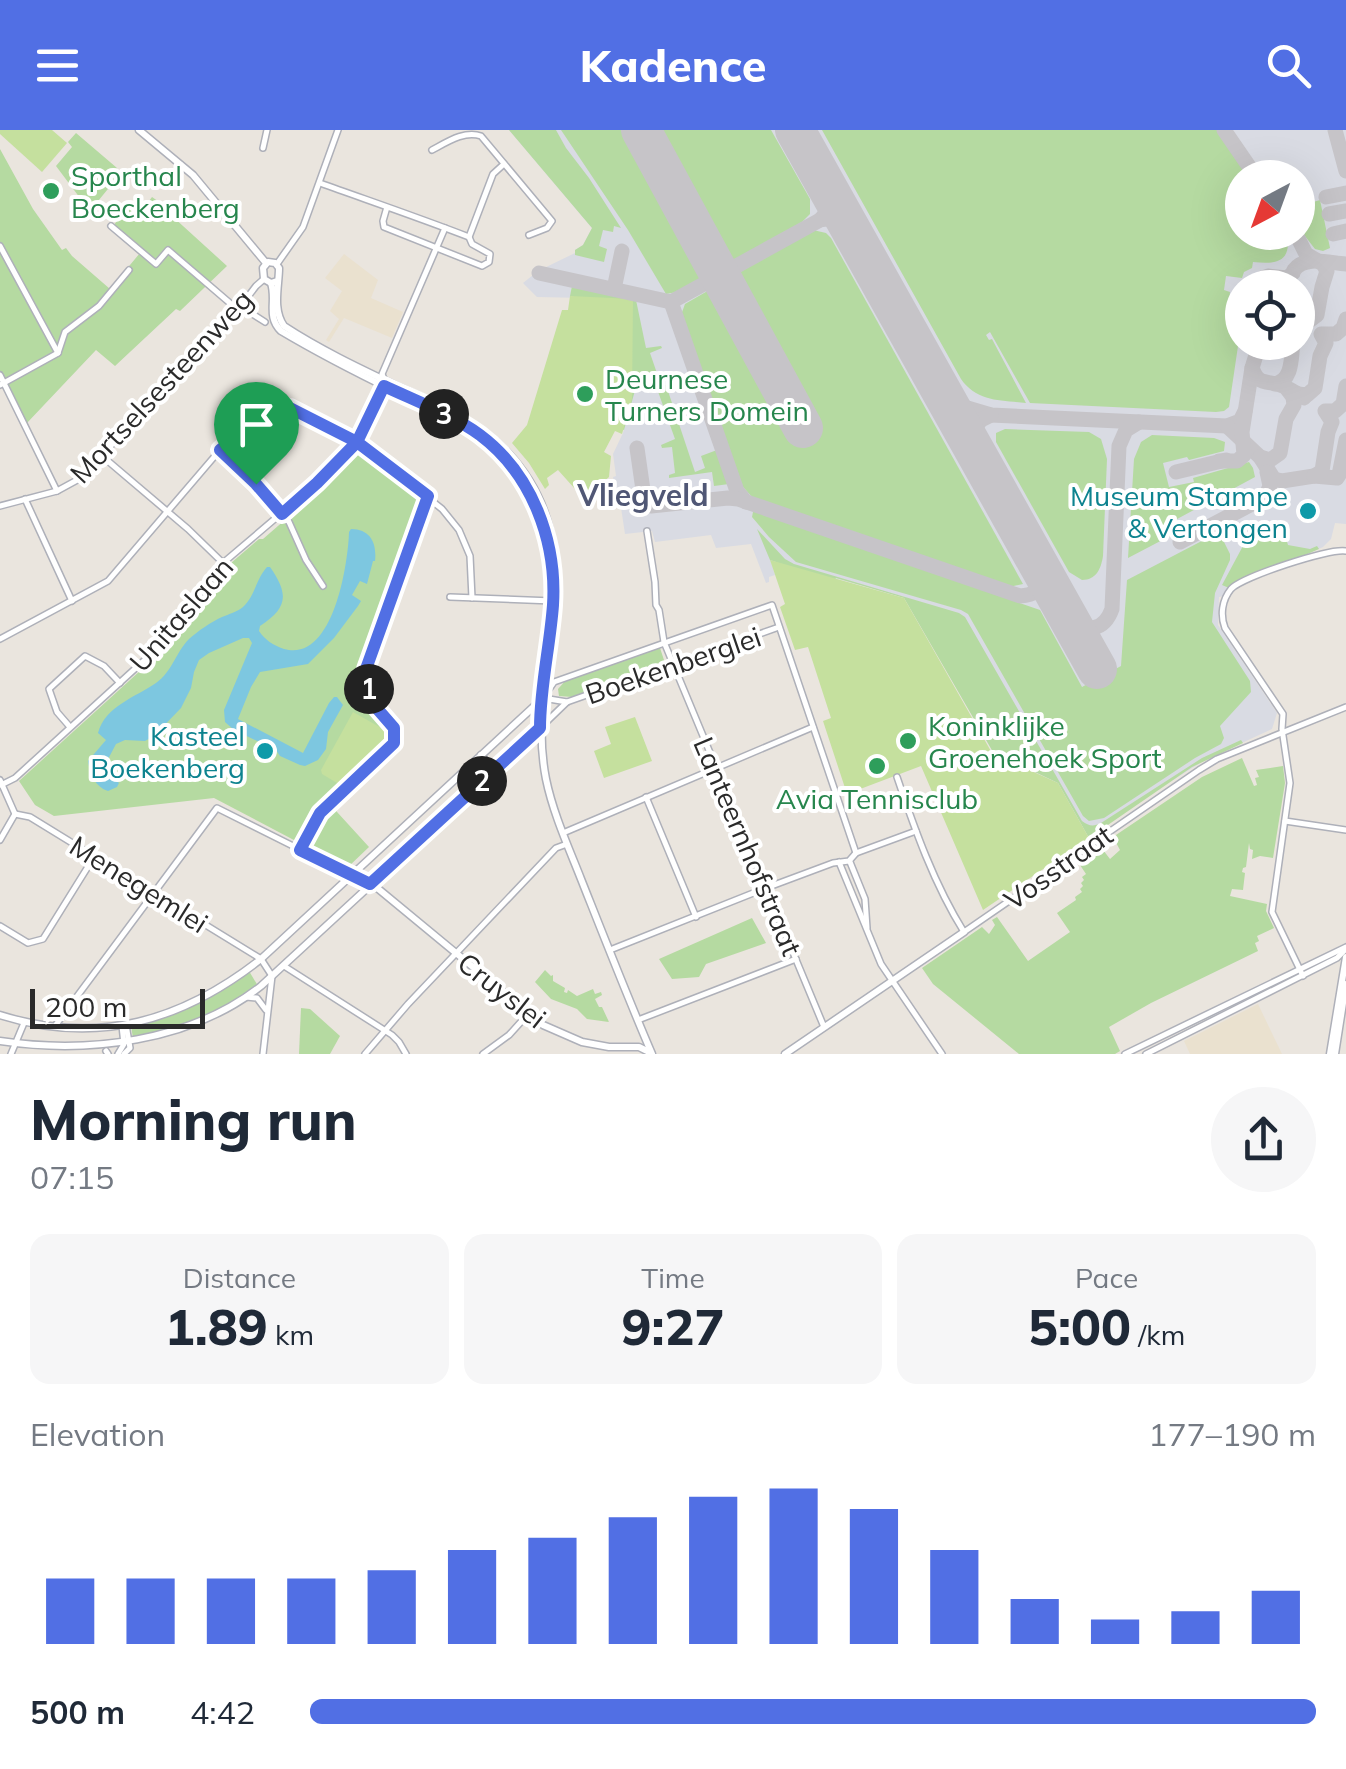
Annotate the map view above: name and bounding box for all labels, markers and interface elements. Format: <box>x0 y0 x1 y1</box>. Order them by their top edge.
text: Kadence <box>579 37 767 93</box>
icon: menu <box>30 38 85 93</box>
icon: search <box>1261 38 1316 93</box>
place label: Sporthal Boeckenberg <box>71 158 240 225</box>
north arrow <box>1225 160 1315 250</box>
map controls <box>1225 160 1315 360</box>
marker: Sporthal Boeckenberg <box>40 180 62 202</box>
button: locate <box>1225 270 1315 360</box>
street label: Mortselsesteenweg <box>62 282 260 490</box>
place label: Deurnese Turners Domein <box>605 361 809 428</box>
pin <box>214 382 299 485</box>
marker: Deurnese Turners Domein <box>574 383 596 405</box>
pin: 3 <box>419 389 469 439</box>
text: 3 <box>436 396 452 431</box>
icon: arrive <box>229 397 284 452</box>
district label: Vliegveld <box>576 476 709 514</box>
place label: Museum Stampe & Vertongen <box>1070 478 1288 545</box>
marker: Museum Stampe & Vertongen <box>1297 500 1319 522</box>
street label: Unitaslaan <box>122 549 240 679</box>
street label: Boekenberglei <box>581 619 765 711</box>
pin: 1 <box>344 664 394 714</box>
text: 1 <box>361 671 377 706</box>
place label: Koninklijke Groenehoek Sport <box>928 708 1162 775</box>
place label: Kasteel Boekenberg <box>90 718 245 785</box>
marker: Koninklijke Groenehoek Sport <box>897 730 919 752</box>
street label: Lanteernhofstraat <box>686 732 810 961</box>
marker: Kasteel Boekenberg <box>254 740 276 762</box>
marker: Avia Tennisclub <box>866 755 888 777</box>
pin: 2 <box>457 756 507 806</box>
text: 2 <box>474 763 490 798</box>
place label: Avia Tennisclub <box>776 781 978 816</box>
street label: Vosstraat <box>997 817 1119 917</box>
street label: Menegemlei <box>64 828 214 940</box>
street label: Cruyslei <box>451 945 553 1035</box>
scale bar <box>30 984 205 1028</box>
text: 200 m <box>45 989 127 1024</box>
text: Morning run <box>30 1085 357 1154</box>
button: share <box>1211 1087 1316 1192</box>
text: 07:15 <box>30 1157 114 1197</box>
text: Distance <box>183 1260 296 1295</box>
text: Time <box>641 1260 705 1295</box>
text: Pace <box>1075 1260 1138 1295</box>
text: 1.89 <box>165 1295 268 1358</box>
text: 9:27 <box>621 1295 724 1358</box>
text: 5:00 <box>1028 1295 1131 1358</box>
text: km <box>268 1317 314 1352</box>
text: /km <box>1131 1317 1185 1352</box>
text: Elevation <box>30 1414 165 1454</box>
text: 177–190 m <box>1148 1414 1316 1454</box>
text: 500 m <box>30 1692 125 1732</box>
text: 4:42 <box>190 1692 255 1732</box>

